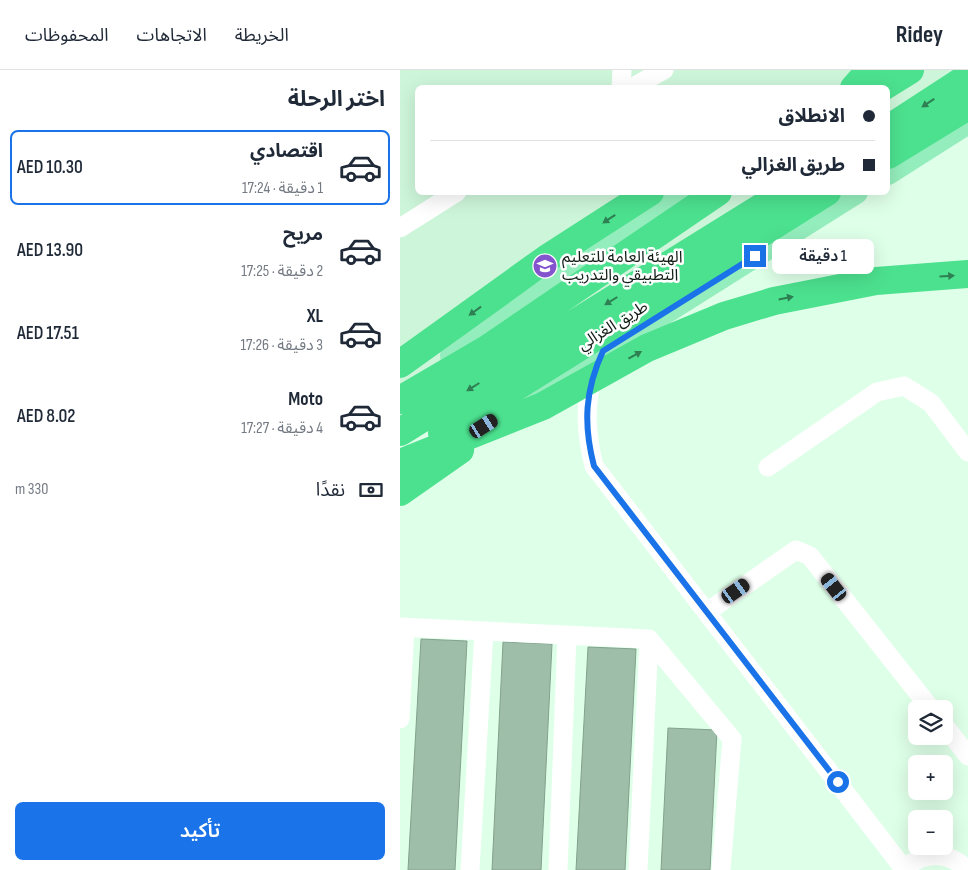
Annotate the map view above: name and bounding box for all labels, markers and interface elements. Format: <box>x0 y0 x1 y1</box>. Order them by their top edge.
text: Ridey <box>896 20 943 49</box>
text: المحفوظات <box>25 25 109 46</box>
text: الاتجاهات <box>137 25 207 46</box>
text: الخريطة <box>235 25 289 46</box>
text: اختر الرحلة <box>288 86 385 113</box>
one-way arrow <box>921 99 935 108</box>
text: الانطلاق <box>779 105 845 128</box>
text: اقتصادي <box>250 140 323 163</box>
icon: car <box>338 145 383 190</box>
text: طريق الغزالي <box>742 154 845 177</box>
text: AED 10.30 <box>17 156 83 179</box>
text: 1 دقيقة · 17:24 <box>242 179 323 198</box>
one-way arrow <box>602 214 615 224</box>
text: مريح <box>283 223 323 246</box>
icon: car <box>338 228 383 273</box>
callout: 1 دقيقة <box>772 238 875 274</box>
text: AED 13.90 <box>17 239 83 262</box>
route end <box>744 245 766 267</box>
text: 1 دقيقة <box>799 247 847 266</box>
place label: الهيئة العامة للتعليم التطبيقي والتدريب <box>562 248 683 286</box>
school or university icon: الهيئة العامة للتعليم التطبيقي والتدريب <box>532 253 558 279</box>
text: 2 دقيقة · 17:25 <box>241 262 323 281</box>
one-way arrow <box>939 271 955 279</box>
one-way arrow <box>779 294 794 302</box>
street label: طريق الغزالي <box>574 297 653 356</box>
one-way arrow <box>604 297 617 306</box>
text: XL <box>307 305 323 328</box>
one-way arrow <box>468 306 482 316</box>
icon: car <box>338 311 383 356</box>
text: AED 17.51 <box>17 322 79 345</box>
text: 3 دقيقة · 17:26 <box>241 336 323 355</box>
one-way arrow <box>627 351 642 359</box>
one-way arrow <box>466 382 479 391</box>
text: Moto <box>288 388 323 411</box>
icon: car <box>338 394 383 439</box>
text: AED 8.02 <box>17 405 75 428</box>
car <box>467 412 500 440</box>
text: 4 دقيقة · 17:27 <box>241 419 323 438</box>
icon: cash <box>357 476 385 504</box>
text: نقدًا <box>316 479 345 502</box>
text: 330 m <box>15 480 48 499</box>
car <box>818 571 849 603</box>
car <box>719 576 752 606</box>
map controls <box>908 700 953 855</box>
button: layers <box>908 700 953 745</box>
button: + <box>908 755 953 800</box>
route start <box>827 771 849 793</box>
button: تأكيد <box>15 802 385 860</box>
button: − <box>908 810 953 855</box>

